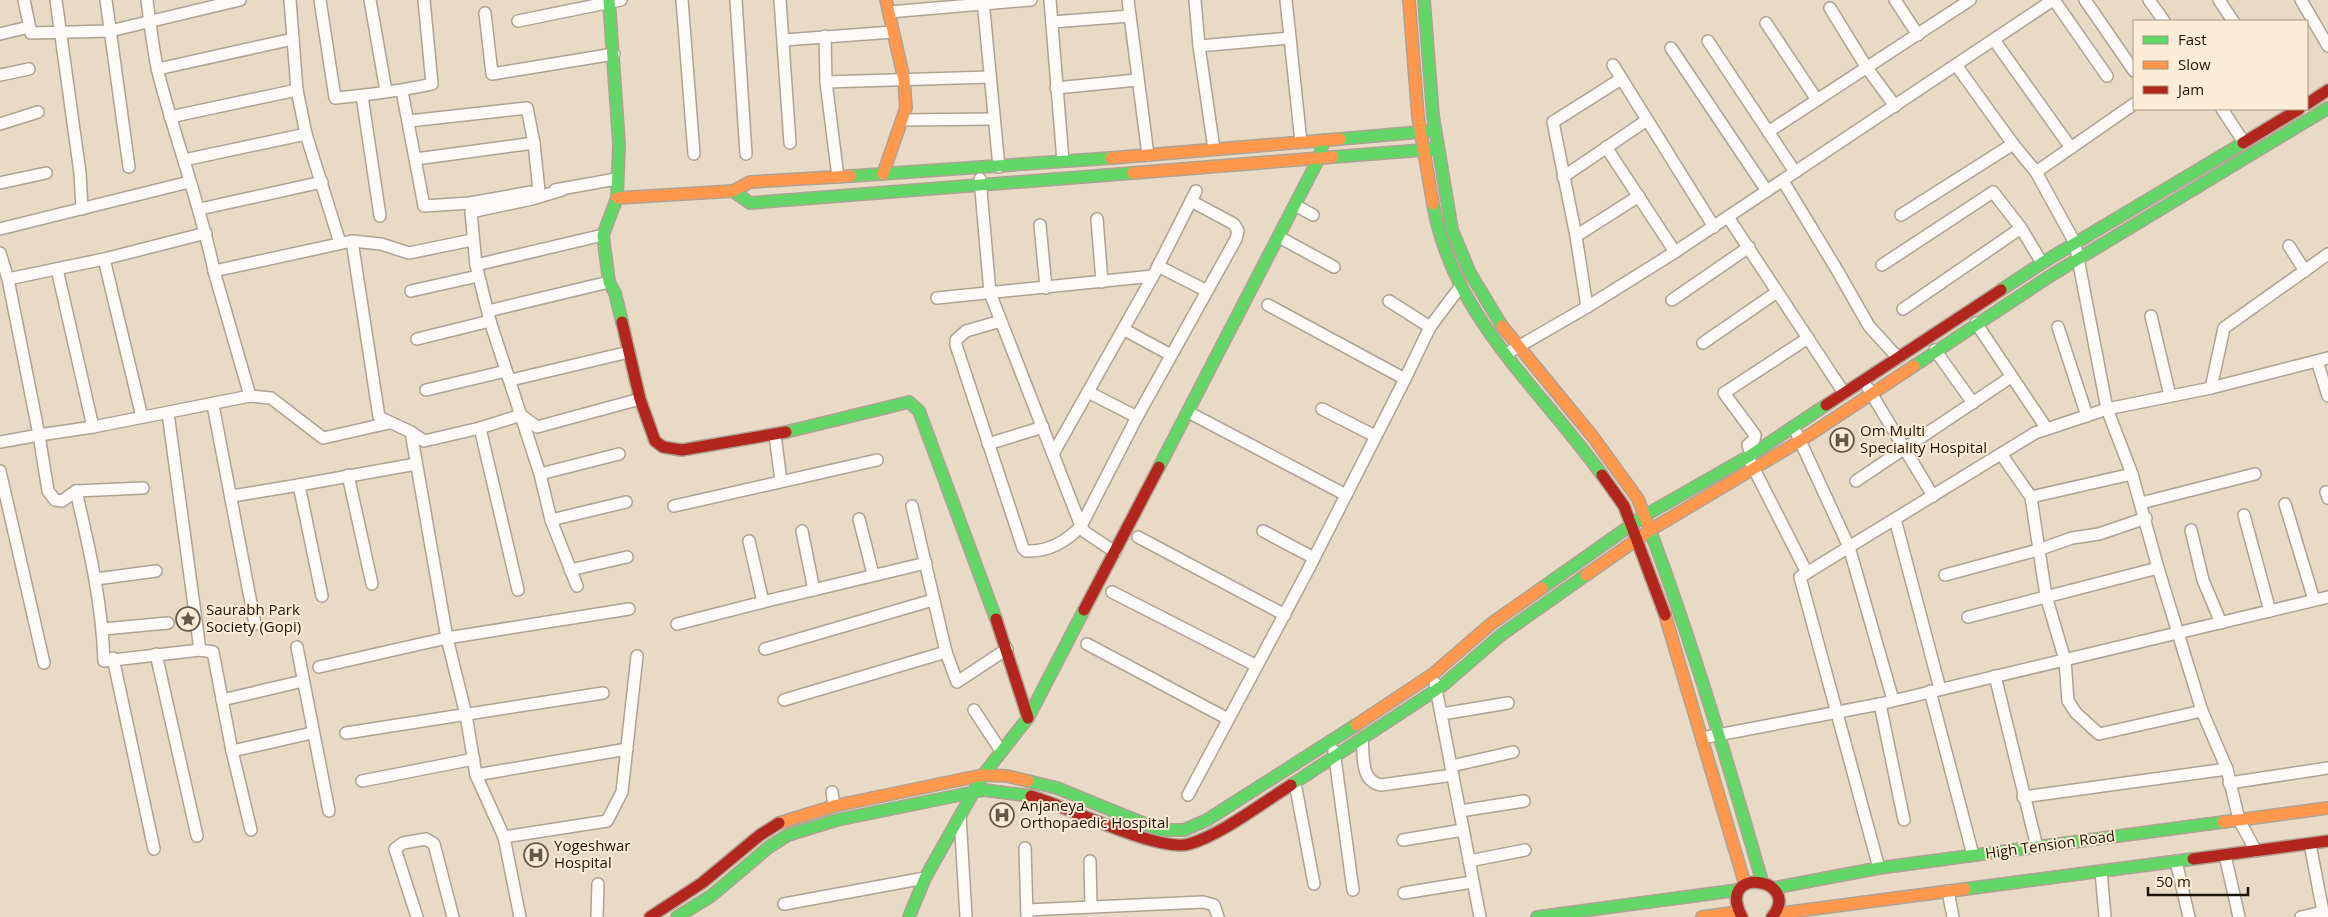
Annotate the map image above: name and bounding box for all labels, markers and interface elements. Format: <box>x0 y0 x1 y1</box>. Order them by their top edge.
legend <box>2133 20 2308 110</box>
text: Fast <box>2178 29 2207 49</box>
text: Slow <box>2178 54 2211 74</box>
text: Jam <box>2176 79 2204 99</box>
place label: Om Multi Speciality Hospital <box>1860 420 1987 457</box>
hospital icon: Om Multi Speciality Hospital <box>1829 427 1855 453</box>
place label: Saurabh Park Society (Gopi) <box>206 599 301 636</box>
place icon: Saurabh Park Society (Gopi) <box>175 606 201 632</box>
place label: Anjaneya Orthopaedic Hospital <box>1020 795 1169 832</box>
hospital icon: Anjaneya Orthopaedic Hospital <box>989 802 1015 828</box>
street label: High Tension Road <box>1984 825 2116 863</box>
place label: Yogeshwar Hospital <box>554 835 630 872</box>
hospital icon: Yogeshwar Hospital <box>523 842 549 868</box>
scale bar <box>2148 864 2248 896</box>
text: 50 m <box>2156 871 2191 891</box>

